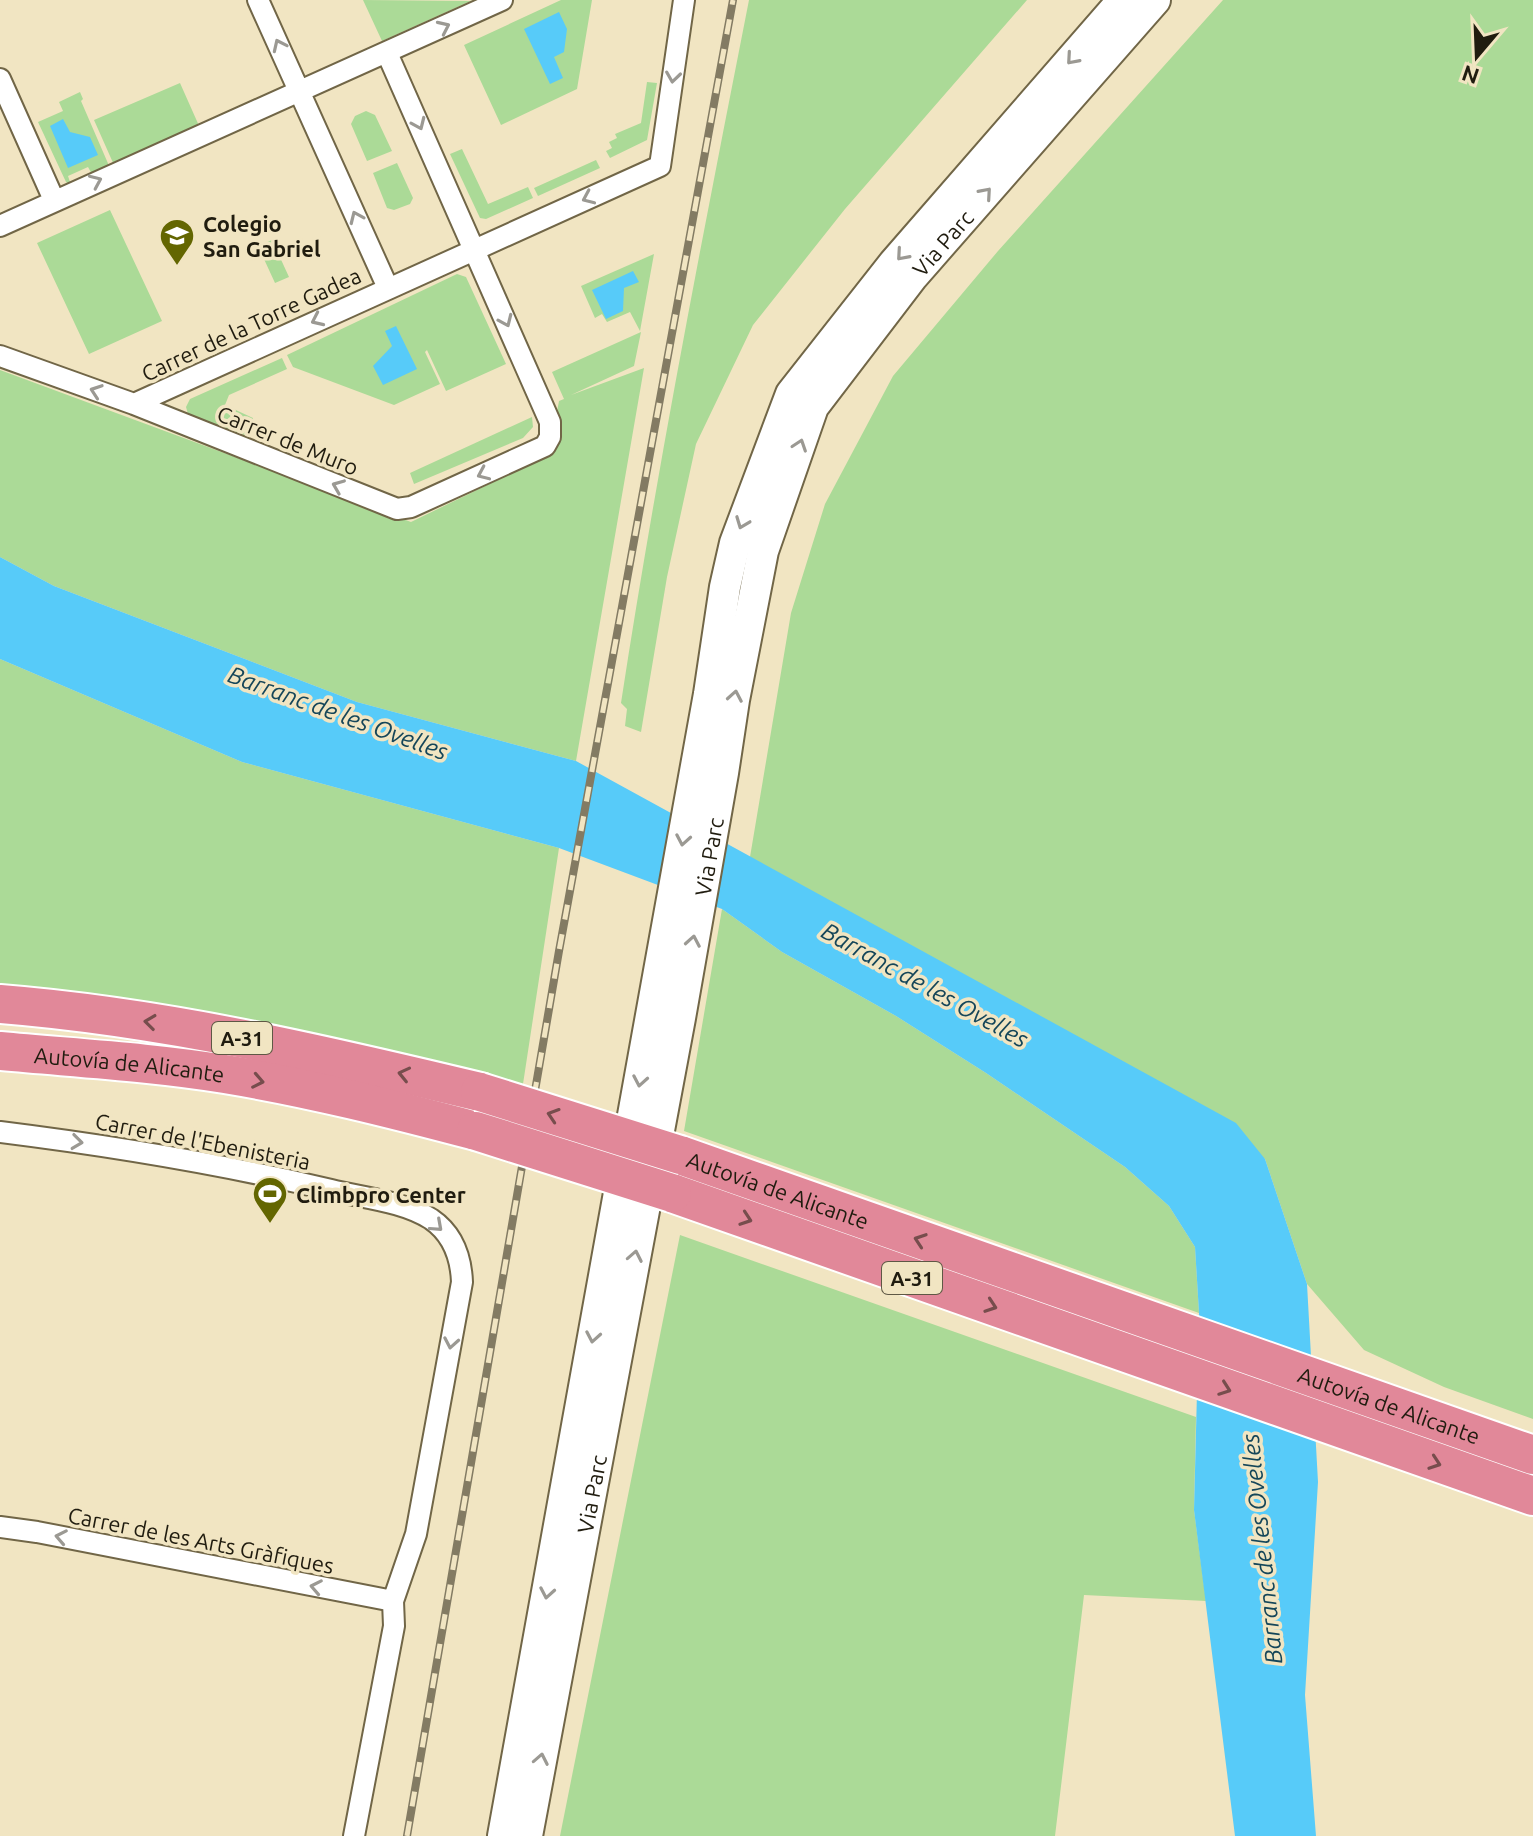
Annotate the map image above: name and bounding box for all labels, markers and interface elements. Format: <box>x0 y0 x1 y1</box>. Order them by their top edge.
north arrow <box>1437 16 1517 96</box>
one-way arrow <box>436 21 451 37</box>
one-way arrow <box>273 39 289 54</box>
one-way arrow <box>1067 49 1082 64</box>
text: N <box>1458 61 1482 90</box>
one-way arrow <box>665 70 682 84</box>
one-way arrow <box>410 116 426 131</box>
one-way arrow <box>88 175 102 191</box>
one-way arrow <box>976 187 991 202</box>
one-way arrow <box>582 189 597 205</box>
street label: Via Parc <box>907 205 978 281</box>
one-way arrow <box>350 210 366 225</box>
place label: Colegio San Gabriel <box>203 211 321 261</box>
school or university icon: Colegio San Gabriel <box>158 217 196 267</box>
one-way arrow <box>897 246 912 260</box>
street label: Carrer de la Torre Gadea <box>137 262 365 386</box>
one-way arrow <box>311 310 325 326</box>
one-way arrow <box>497 313 513 327</box>
one-way arrow <box>89 385 103 401</box>
street label: Carrer de Muro <box>214 400 362 480</box>
one-way arrow <box>790 439 806 453</box>
one-way arrow <box>477 464 492 480</box>
one-way arrow <box>332 479 346 496</box>
one-way arrow <box>735 516 752 530</box>
water label: Barranc de les Ovelles <box>224 661 452 765</box>
one-way arrow <box>726 689 743 703</box>
street label: Via Parc <box>689 815 727 898</box>
one-way arrow <box>675 833 692 847</box>
water label: Barranc de les Ovelles <box>817 917 1033 1053</box>
one-way arrow <box>684 934 701 948</box>
one-way arrow <box>143 1013 156 1030</box>
road number: A-31 <box>212 1022 272 1054</box>
street label: Autovía de Alicante <box>33 1042 226 1086</box>
one-way arrow <box>398 1066 412 1083</box>
one-way arrow <box>251 1071 265 1088</box>
one-way arrow <box>632 1074 649 1088</box>
street label: Carrer de l'Ebenisteria <box>93 1108 313 1174</box>
one-way arrow <box>546 1108 560 1124</box>
one-way arrow <box>71 1133 84 1150</box>
street label: Autovía de Alicante <box>684 1146 872 1233</box>
sports icon: Climbpro Center <box>251 1175 289 1225</box>
place label: Climbpro Center <box>296 1182 466 1207</box>
one-way arrow <box>738 1210 752 1226</box>
one-way arrow <box>428 1217 442 1231</box>
one-way arrow <box>914 1233 928 1249</box>
one-way arrow <box>626 1249 643 1263</box>
road number: A-31 <box>882 1262 942 1294</box>
one-way arrow <box>983 1296 997 1313</box>
one-way arrow <box>586 1330 603 1344</box>
one-way arrow <box>443 1336 460 1349</box>
street label: Autovía de Alicante <box>1295 1361 1484 1448</box>
one-way arrow <box>1217 1379 1231 1395</box>
water label: Barranc de les Ovelles <box>1236 1432 1288 1666</box>
street label: Via Parc <box>571 1453 611 1535</box>
one-way arrow <box>1427 1453 1441 1469</box>
street label: Carrer de les Arts Gràfiques <box>66 1502 336 1578</box>
one-way arrow <box>54 1529 68 1546</box>
one-way arrow <box>310 1579 323 1596</box>
one-way arrow <box>539 1586 556 1600</box>
one-way arrow <box>532 1753 549 1766</box>

